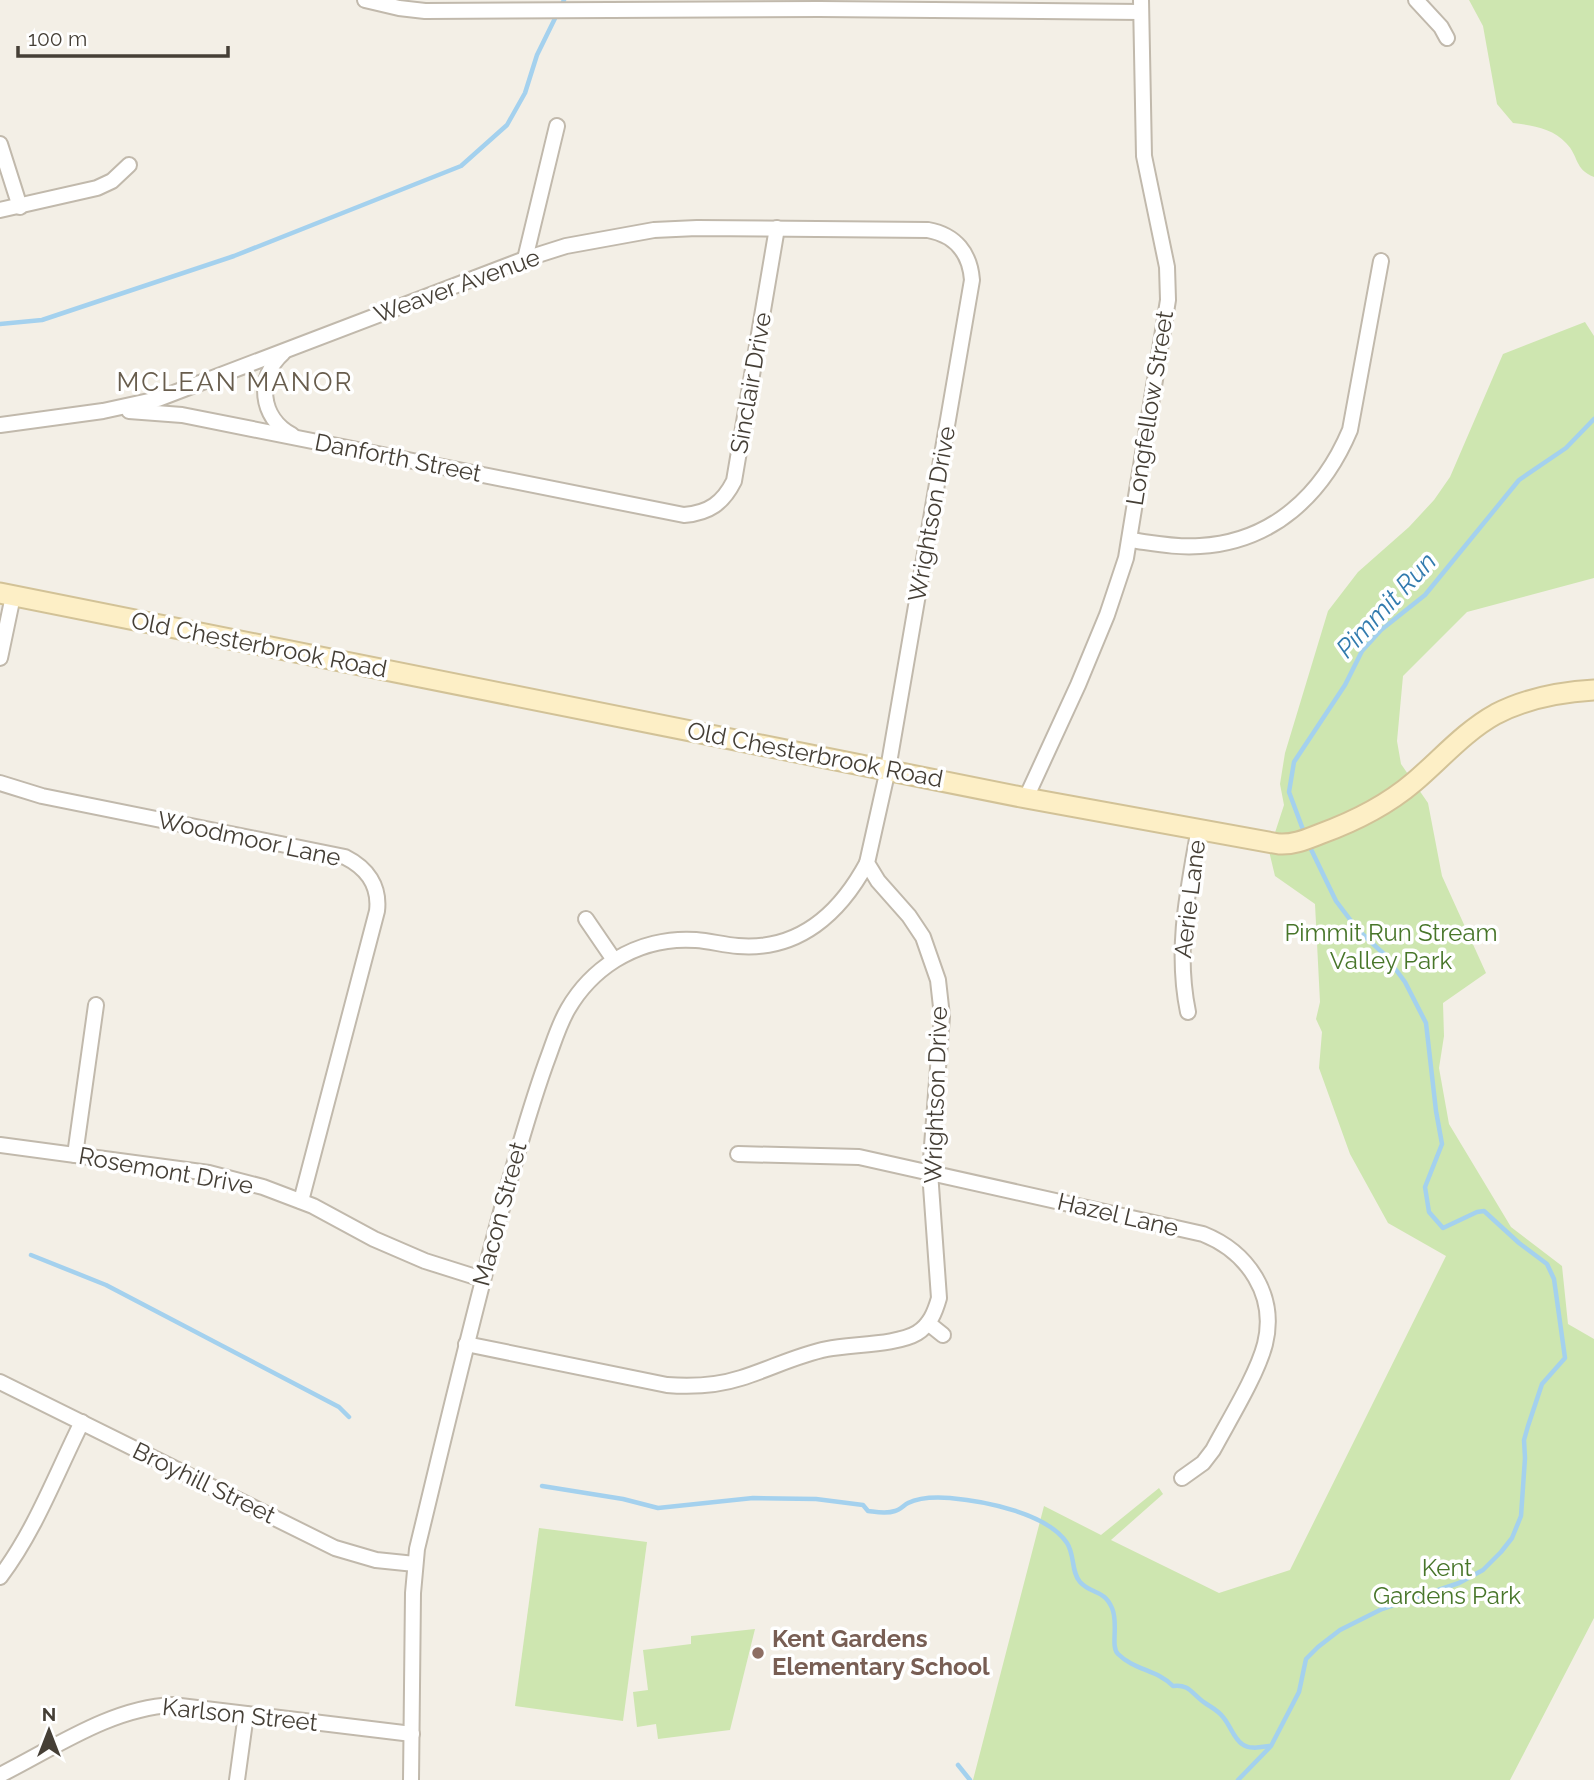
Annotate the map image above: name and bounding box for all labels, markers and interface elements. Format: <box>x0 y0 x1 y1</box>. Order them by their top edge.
scale bar <box>18 14 228 58</box>
text: 100 m <box>28 26 87 51</box>
street label: Weaver Avenue <box>370 242 544 329</box>
street label: Longfellow Street <box>1120 308 1179 507</box>
street label: Sinclair Drive <box>724 310 777 456</box>
district label: MCLEAN MANOR <box>117 367 353 397</box>
street label: Wrightson Drive <box>902 424 961 604</box>
street label: Danforth Street <box>312 427 484 488</box>
water label: Pimmit Run <box>1330 546 1442 664</box>
street label: Old Chesterbrook Road <box>129 605 389 684</box>
street label: Old Chesterbrook Road <box>685 715 945 794</box>
street label: Woodmoor Lane <box>155 805 343 872</box>
street label: Aerie Lane <box>1168 838 1211 960</box>
park label: Pimmit Run Stream Valley Park <box>1284 918 1498 975</box>
street label: Wrightson Drive <box>918 1006 953 1184</box>
street label: Macon Street <box>466 1139 533 1289</box>
street label: Rosemont Drive <box>76 1141 256 1200</box>
street label: Hazel Lane <box>1055 1187 1181 1243</box>
street label: Broyhill Street <box>128 1436 280 1530</box>
park label: Kent Gardens Park <box>1373 1553 1521 1610</box>
place label: Kent Gardens Elementary School <box>772 1624 990 1681</box>
marker: Kent Gardens Elementary School <box>750 1645 766 1661</box>
street label: Karlson Street <box>161 1692 319 1737</box>
north arrow <box>14 1696 84 1766</box>
text: N <box>42 1703 56 1725</box>

